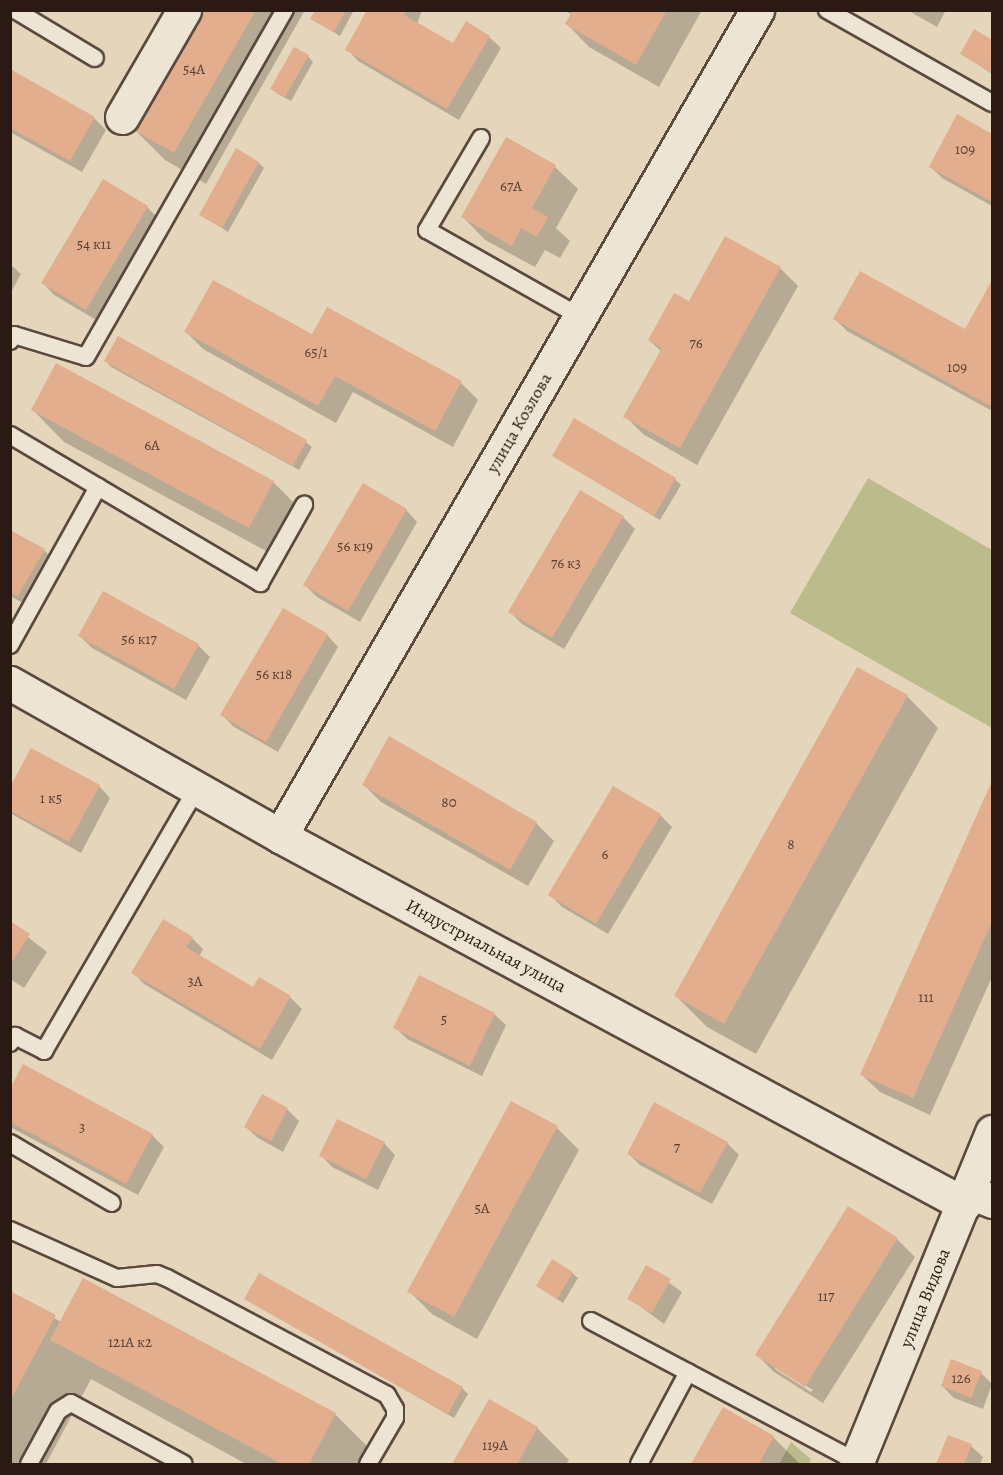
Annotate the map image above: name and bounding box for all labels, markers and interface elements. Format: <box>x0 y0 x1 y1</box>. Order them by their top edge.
house number: 54А <box>183 61 205 79</box>
house number: 109 <box>955 141 975 159</box>
house number: 67А <box>500 178 522 196</box>
house number: 54 к11 <box>77 236 111 254</box>
house number: 76 <box>689 335 703 353</box>
house number: 65/1 <box>304 344 328 362</box>
house number: 109 <box>947 359 967 377</box>
street label: улица Козлова <box>482 369 556 477</box>
house number: 6А <box>144 437 160 455</box>
house number: 56 к19 <box>337 538 373 556</box>
house number: 76 к3 <box>551 555 581 573</box>
house number: 56 к17 <box>121 631 157 649</box>
house number: 56 к18 <box>256 666 292 684</box>
house number: 1 к5 <box>40 790 62 808</box>
house number: 80 <box>441 794 457 812</box>
house number: 8 <box>787 836 795 854</box>
house number: 6 <box>602 846 608 864</box>
street label: Индустриальная улица <box>402 895 570 997</box>
house number: 3А <box>188 973 202 991</box>
house number: 111 <box>918 989 934 1007</box>
house number: 5 <box>441 1011 447 1029</box>
house number: 3 <box>79 1119 85 1137</box>
house number: 7 <box>674 1139 680 1157</box>
house number: 5А <box>474 1200 490 1218</box>
street label: улица Видова <box>895 1245 955 1351</box>
house number: 117 <box>818 1288 834 1306</box>
house number: 121А к2 <box>108 1334 152 1352</box>
house number: 126 <box>951 1370 971 1388</box>
house number: 119А <box>482 1437 508 1455</box>

